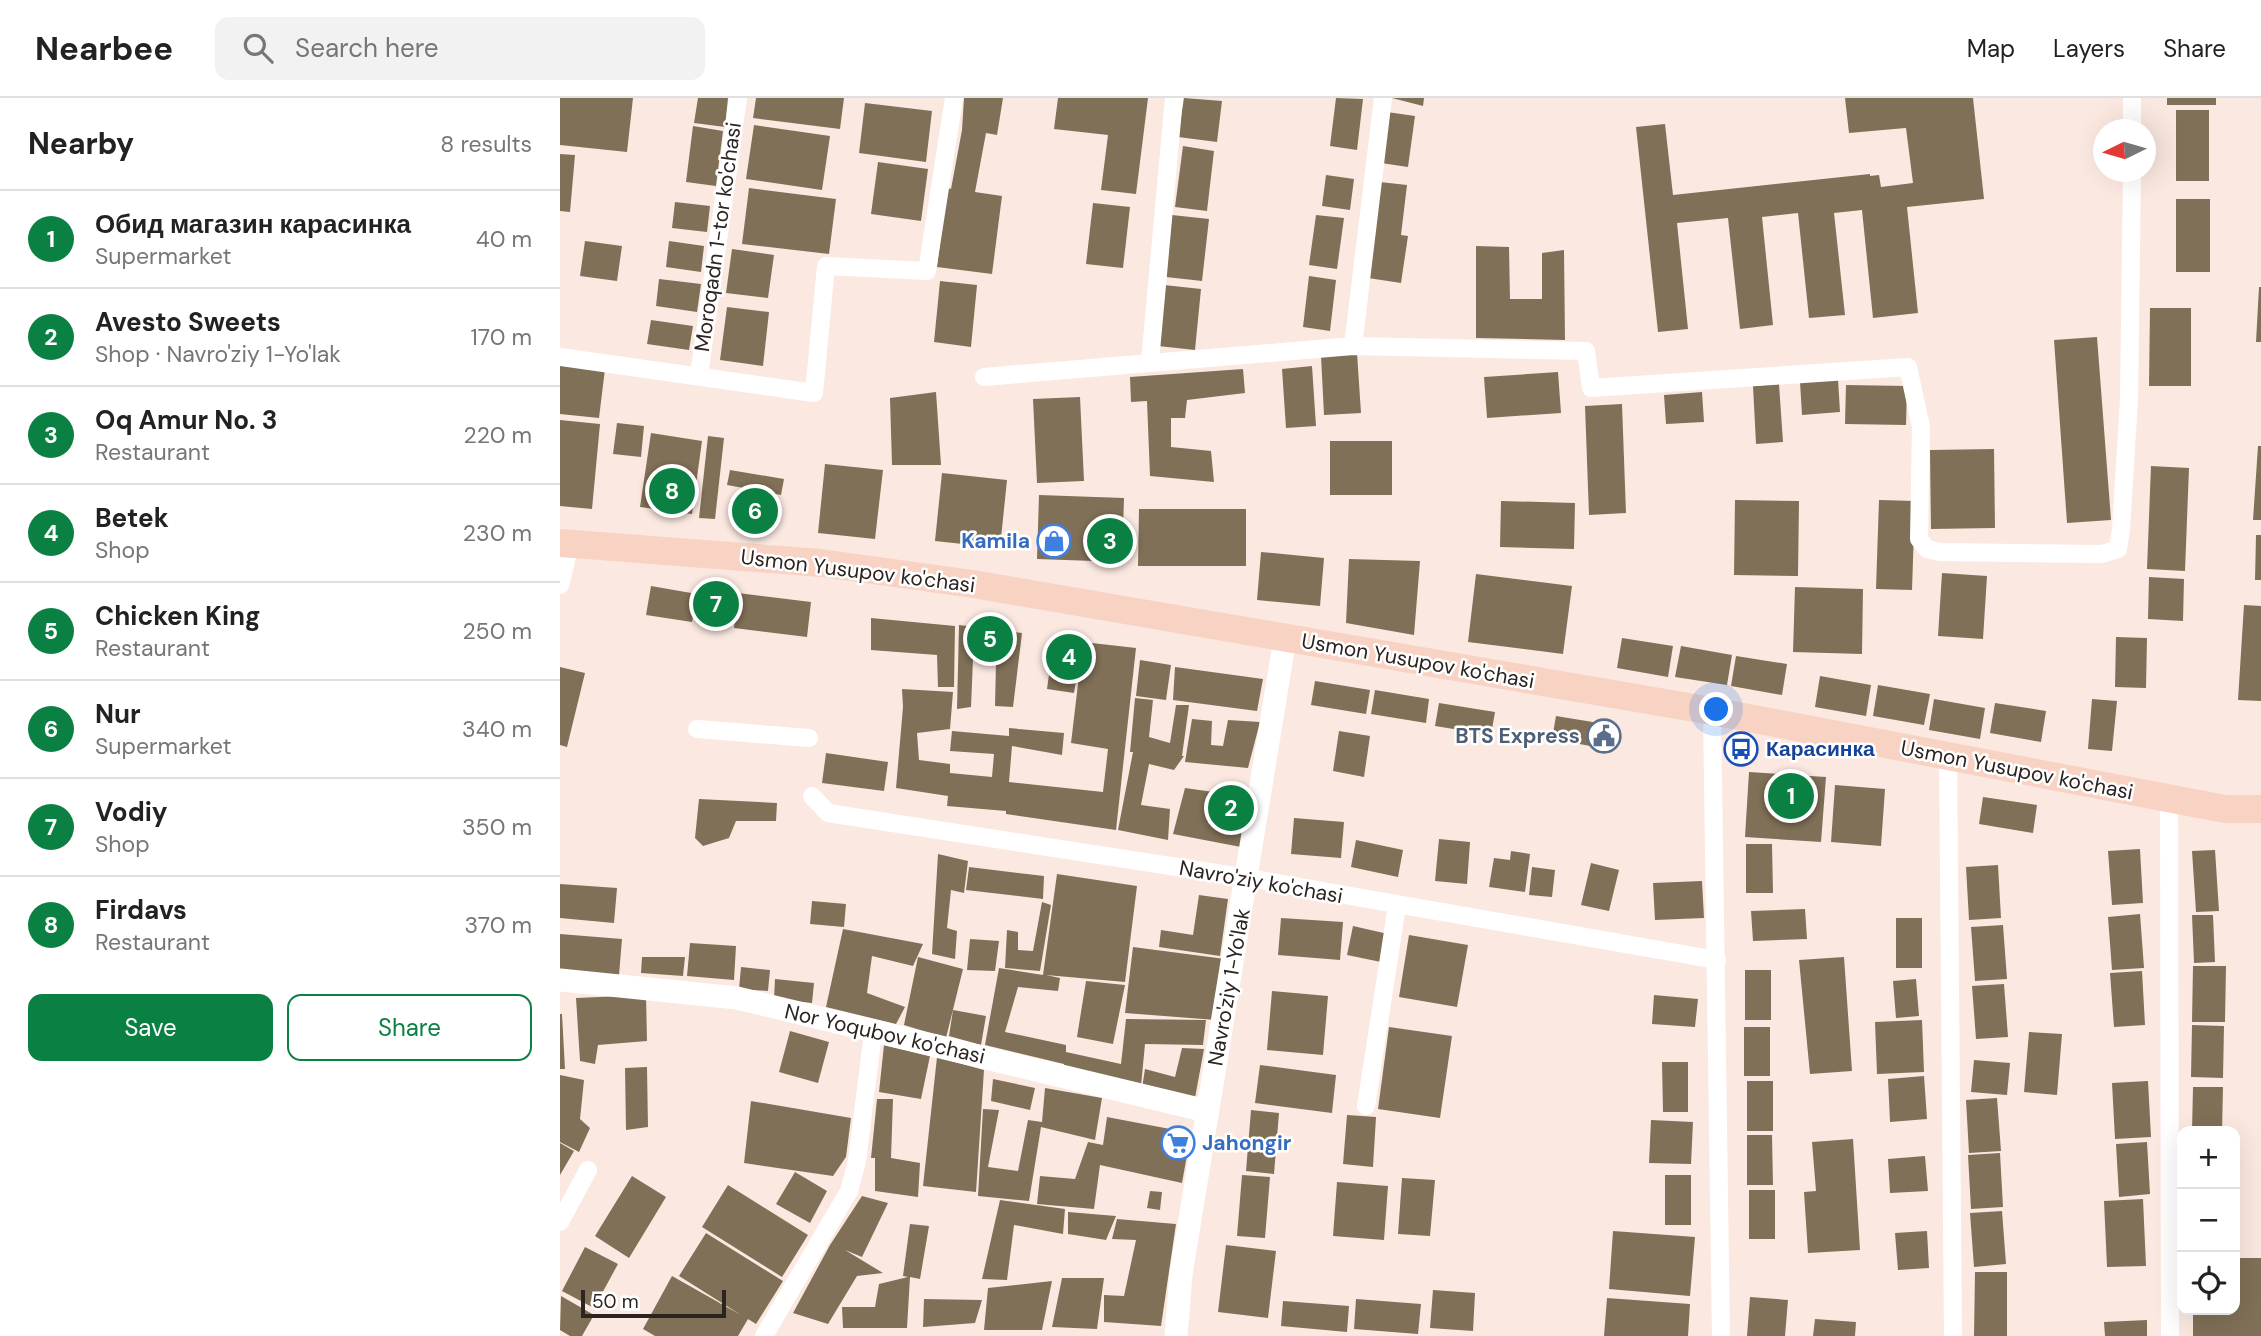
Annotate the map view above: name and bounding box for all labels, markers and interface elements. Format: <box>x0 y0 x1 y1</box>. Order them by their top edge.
search box <box>215 17 705 80</box>
text: Nearbee <box>35 27 173 70</box>
icon: search <box>239 29 277 67</box>
text: Search here <box>295 31 439 65</box>
text: Map <box>1967 33 2015 64</box>
text: Layers <box>2053 33 2125 64</box>
text: Share <box>2163 33 2226 64</box>
north arrow <box>2093 119 2156 182</box>
street label: Morоqadn 1-tor ko'chasi <box>688 120 748 354</box>
text: Nearby <box>28 124 134 163</box>
text: 8 results <box>440 129 532 159</box>
text: Обид магазин карасинка <box>95 207 411 241</box>
text: 1 <box>47 224 55 254</box>
text: 40 m <box>476 224 532 254</box>
text: Supermarket <box>95 241 231 271</box>
text: Avesto Sweets <box>95 305 281 339</box>
text: 2 <box>44 322 58 352</box>
text: 170 m <box>471 322 532 352</box>
text: Shop · Navro'ziy 1-Yo'lak <box>95 339 341 369</box>
text: Oq Amur No. 3 <box>95 403 277 437</box>
text: 3 <box>44 420 58 450</box>
text: 220 m <box>463 420 532 450</box>
text: Restaurant <box>95 437 210 467</box>
pin: 8 <box>649 465 695 517</box>
pin: 6 <box>732 485 778 537</box>
text: Betek <box>95 501 169 535</box>
pin: 3 <box>1087 515 1133 567</box>
text: 4 <box>44 518 58 548</box>
text: 230 m <box>463 518 532 548</box>
shop icon: Kamila <box>1035 522 1073 560</box>
place label: Kamila <box>961 527 1030 555</box>
text: Shop <box>95 535 150 565</box>
street label: Usmon Yusupov ko'chasi <box>739 543 977 599</box>
pin: 7 <box>693 578 739 630</box>
text: Chicken King <box>95 599 261 633</box>
pin: 5 <box>967 613 1013 665</box>
text: 5 <box>44 616 58 646</box>
text: 250 m <box>462 616 532 646</box>
street label: Usmon Yusupov ko'chasi <box>1299 627 1537 695</box>
pin: 4 <box>1046 631 1092 683</box>
text: Restaurant <box>95 633 210 663</box>
your location <box>1699 692 1733 726</box>
text: Nur <box>95 697 141 731</box>
text: 6 <box>44 714 58 744</box>
text: 340 m <box>462 714 532 744</box>
public building icon: BTS Express <box>1585 717 1623 755</box>
place label: BTS Express <box>1455 722 1580 750</box>
bus stop icon: Карасинка <box>1722 730 1760 768</box>
text: Supermarket <box>95 731 231 761</box>
street label: Usmon Yusupov ko'chasi <box>1899 734 2135 806</box>
place label: Карасинка <box>1766 735 1875 763</box>
pin: 1 <box>1768 770 1814 822</box>
pin: 2 <box>1208 782 1254 834</box>
text: Vodiy <box>95 795 168 829</box>
text: 7 <box>45 812 57 842</box>
text: 350 m <box>462 812 532 842</box>
text: Shop <box>95 829 150 859</box>
street label: Navro'ziy ko'chasi <box>1177 854 1345 910</box>
text: Firdavs <box>95 893 187 927</box>
street label: Navro'ziy 1-Yo'lak <box>1201 906 1257 1068</box>
text: 8 <box>44 910 58 940</box>
text: 370 m <box>464 910 532 940</box>
text: Restaurant <box>95 927 210 957</box>
button: Save <box>28 994 273 1061</box>
button: Share <box>287 994 532 1061</box>
street label: Nor Yoqubov ko'chasi <box>782 997 988 1071</box>
supermarket icon: Jahongir <box>1159 1124 1197 1162</box>
map controls <box>2177 1126 2240 1315</box>
button: + <box>2177 1126 2240 1189</box>
place label: Jahongir <box>1202 1129 1292 1157</box>
button: − <box>2177 1189 2240 1252</box>
button: locate <box>2177 1252 2240 1315</box>
scale bar <box>581 1287 726 1319</box>
text: 50 m <box>592 1289 639 1314</box>

